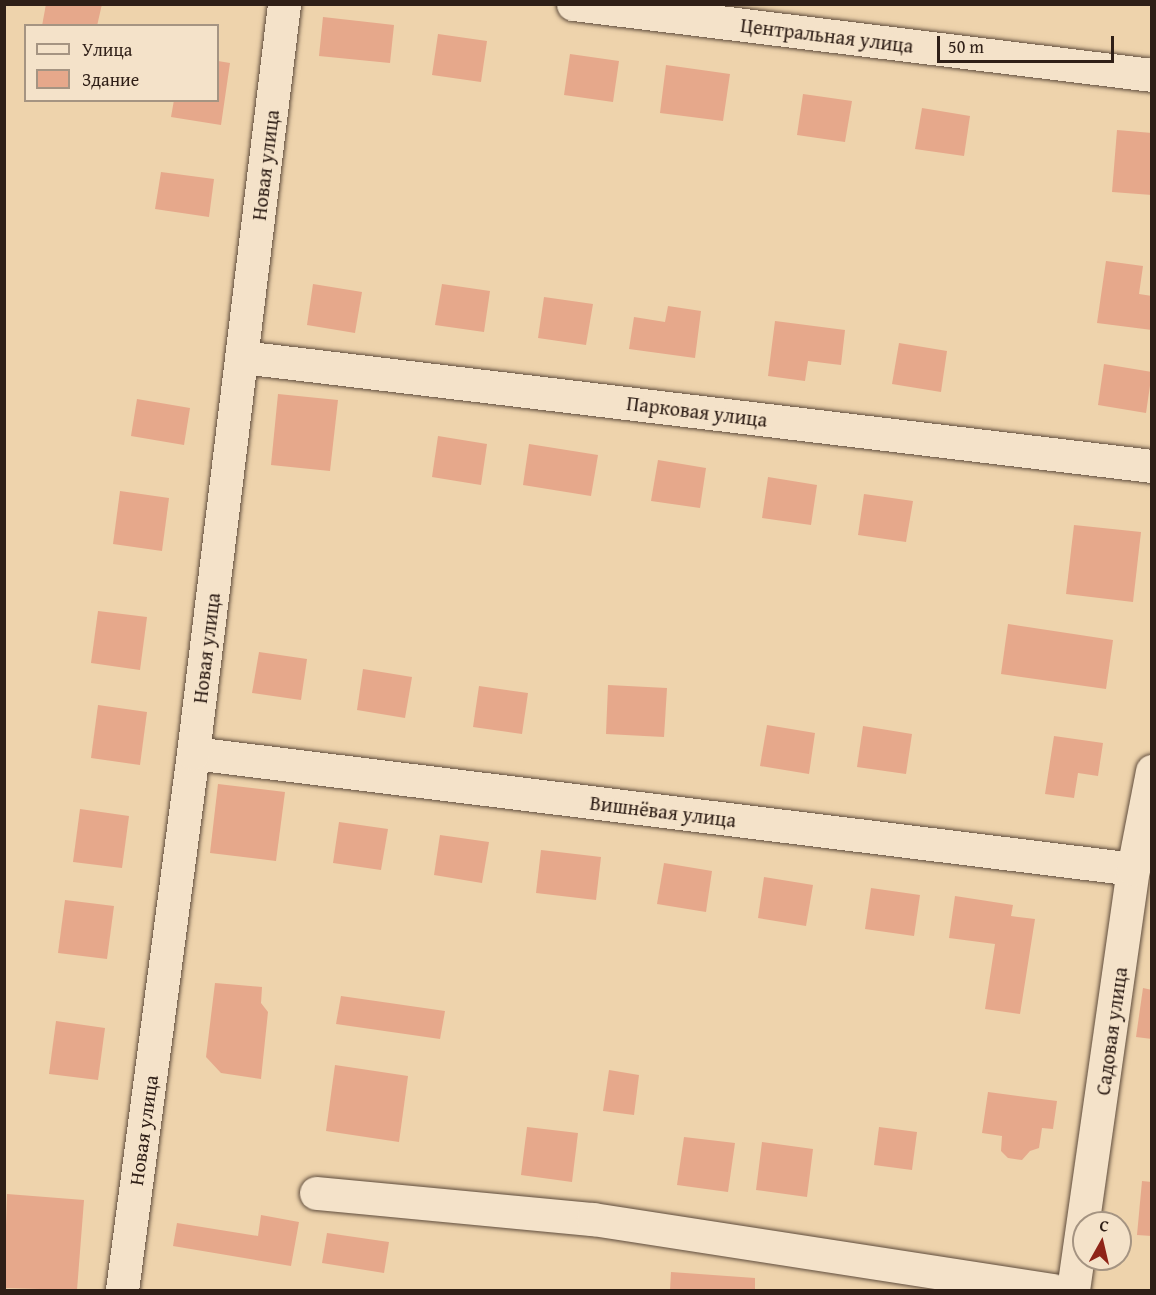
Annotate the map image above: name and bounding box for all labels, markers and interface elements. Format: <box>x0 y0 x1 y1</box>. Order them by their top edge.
street label: Центральная улица <box>739 12 915 58</box>
legend <box>24 24 219 102</box>
scale bar <box>940 24 1117 62</box>
text: 50 m <box>948 33 984 60</box>
text: Улица <box>82 36 132 63</box>
text: Здание <box>82 66 139 93</box>
street label: Новая улица <box>246 108 284 222</box>
street label: Парковая улица <box>625 390 769 432</box>
street label: Новая улица <box>187 591 225 705</box>
street label: Вишнёвая улица <box>589 790 737 832</box>
street label: Садовая улица <box>1090 965 1132 1097</box>
street label: Новая улица <box>123 1073 163 1187</box>
north arrow <box>1072 1211 1132 1271</box>
text: С <box>1098 1213 1110 1238</box>

